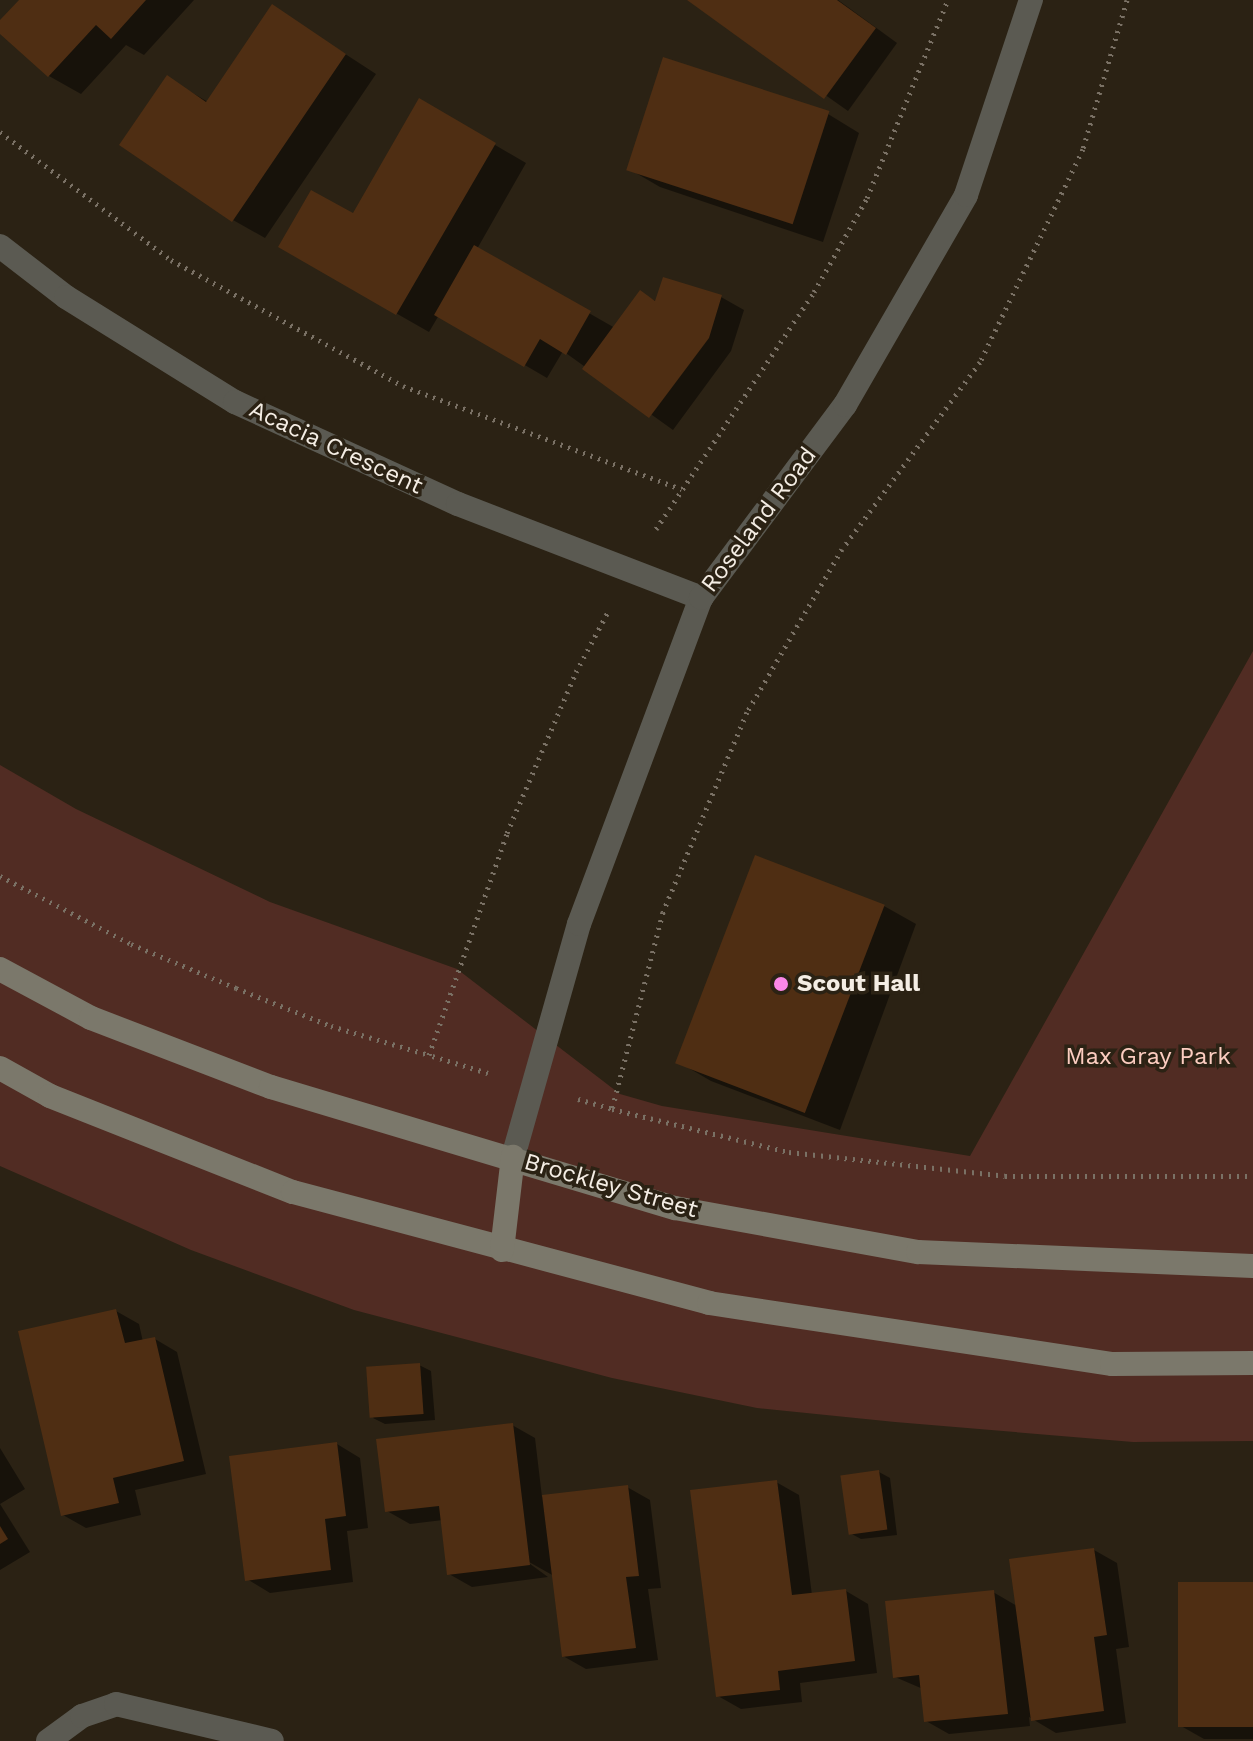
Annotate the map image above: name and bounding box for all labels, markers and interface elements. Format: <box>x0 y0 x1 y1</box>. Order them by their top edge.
street label: Acacia Crescent <box>244 395 428 501</box>
street label: Roseland Road <box>695 442 823 598</box>
place label: Scout Hall <box>797 970 920 998</box>
marker: Scout Hall <box>772 975 790 993</box>
park label: Max Gray Park <box>1065 1043 1231 1071</box>
street label: Brockley Street <box>521 1147 701 1225</box>

